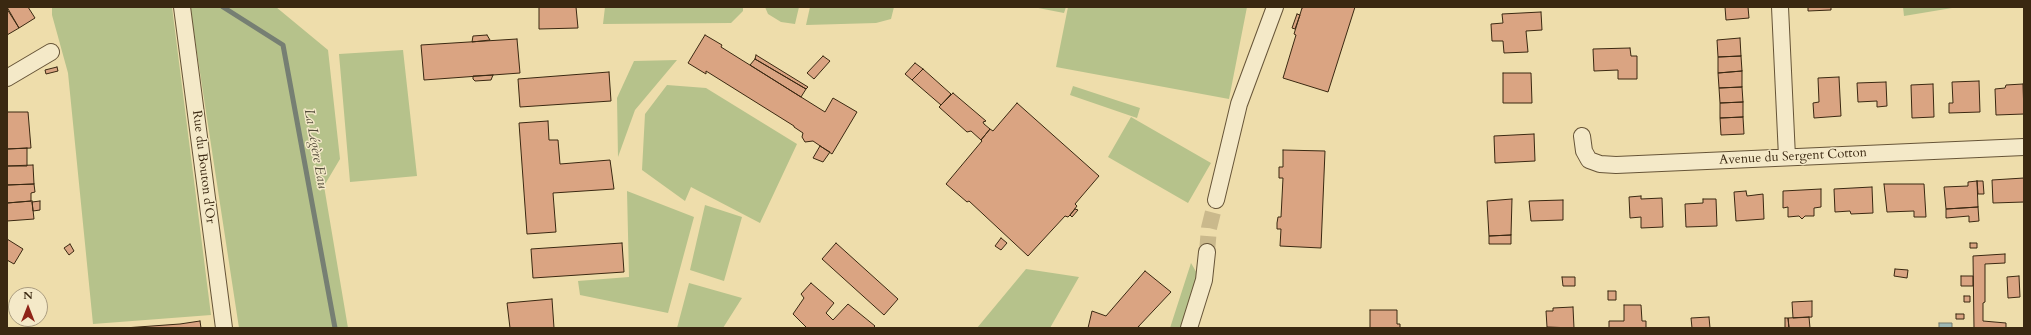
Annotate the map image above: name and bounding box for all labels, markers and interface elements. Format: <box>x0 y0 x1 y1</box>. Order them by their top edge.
water label: La Légère Eau <box>300 108 330 190</box>
street label: Rue du Bouton d'Or <box>188 110 218 224</box>
street label: Avenue du Sergent Cotton <box>1719 145 1867 169</box>
north arrow <box>8 287 48 327</box>
text: N <box>23 288 33 303</box>

